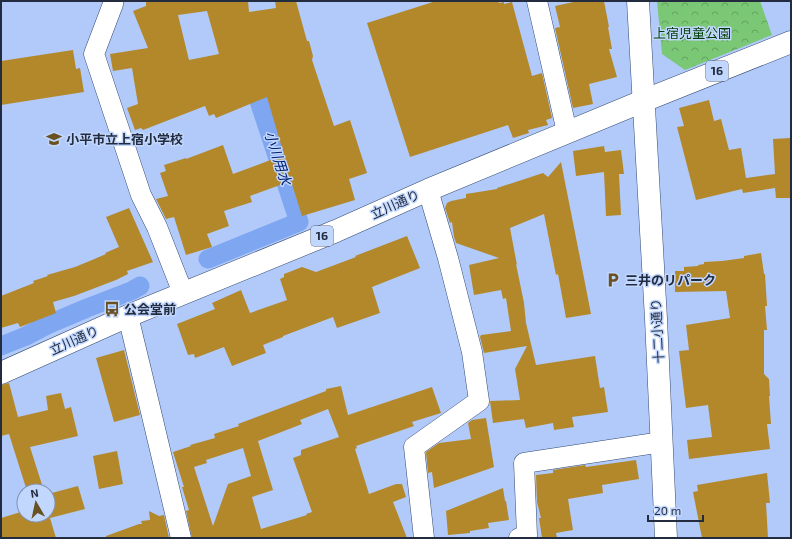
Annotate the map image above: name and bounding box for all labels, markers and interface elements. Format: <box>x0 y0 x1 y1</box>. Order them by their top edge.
park label: 上宿児童公園 <box>653 25 731 41</box>
road number: 16 <box>706 61 728 81</box>
water label: 小川用水 <box>262 129 296 189</box>
school or university icon: 小平市立上宿小学校 <box>45 130 63 148</box>
place label: 小平市立上宿小学校 <box>66 131 183 147</box>
street label: 立川通り <box>368 186 422 222</box>
road number: 16 <box>311 226 333 246</box>
parking icon: 三井のリパーク <box>604 271 622 289</box>
place label: 三井のリパーク <box>625 272 716 288</box>
street label: 十二小通り <box>647 298 667 364</box>
bus stop icon: 公会堂前 <box>103 300 121 318</box>
place label: 公会堂前 <box>124 301 176 317</box>
street label: 立川通り <box>47 322 101 358</box>
north arrow <box>16 483 56 523</box>
text: N <box>29 486 39 500</box>
scale bar <box>648 497 703 523</box>
text: 20 m <box>654 503 681 517</box>

